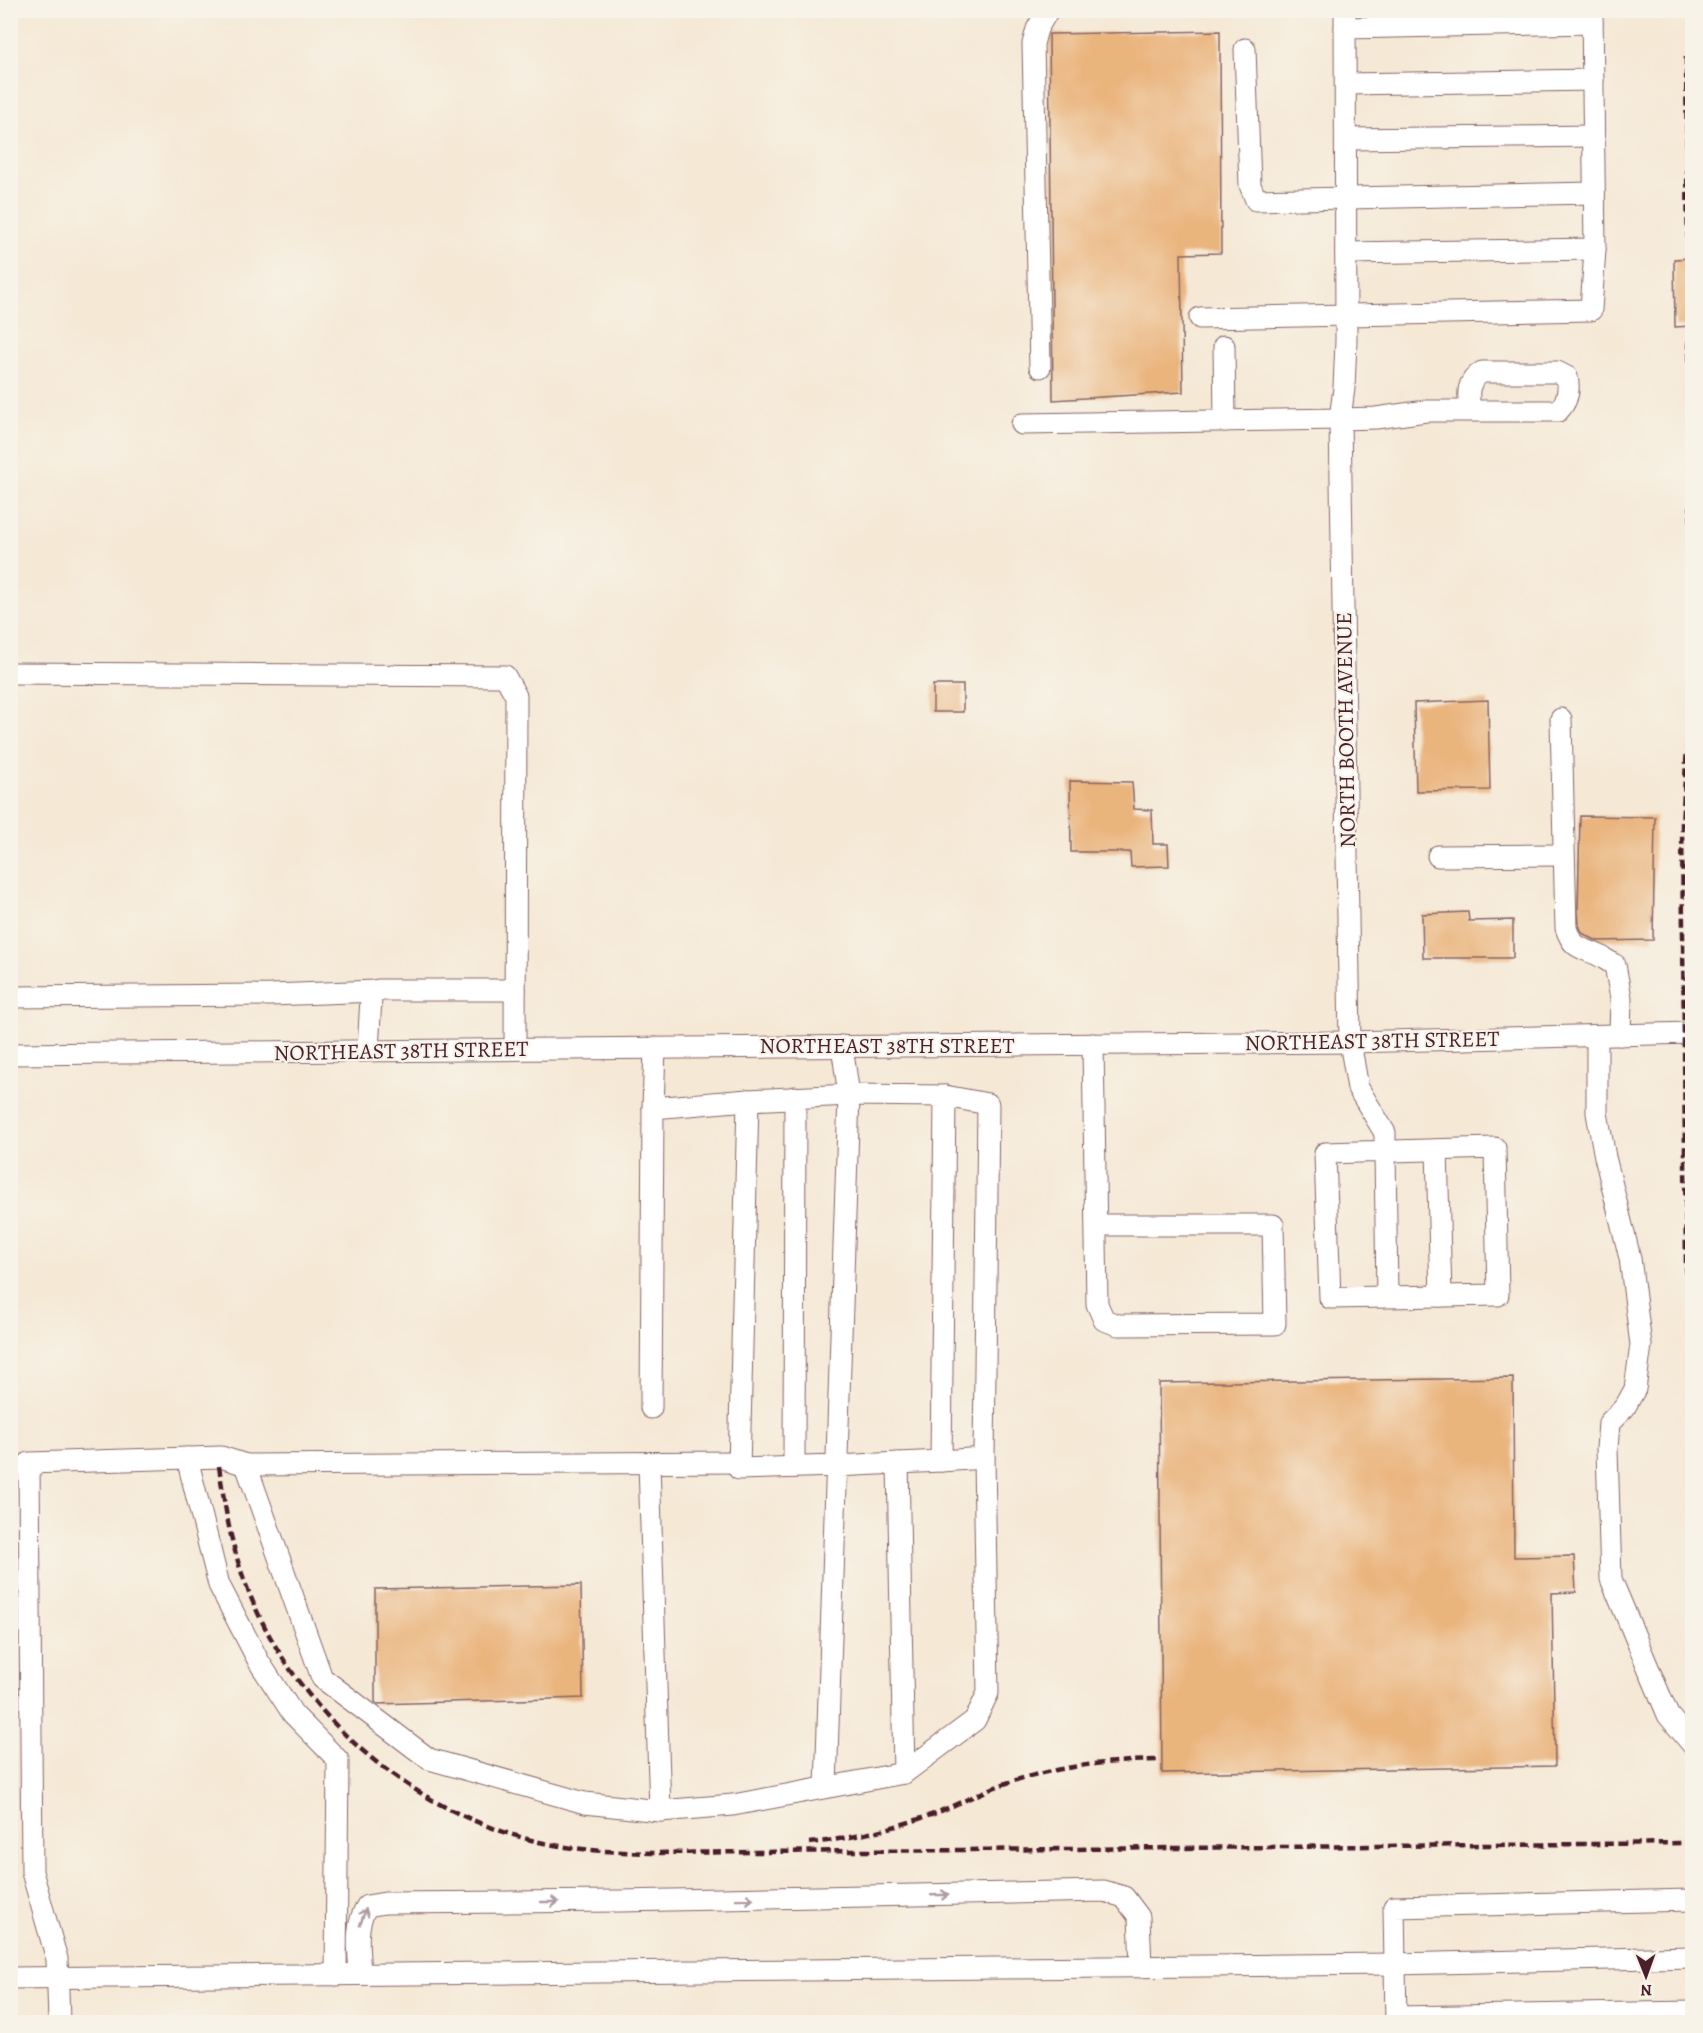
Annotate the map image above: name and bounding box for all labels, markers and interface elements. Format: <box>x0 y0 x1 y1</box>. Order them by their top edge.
street label: NORTH BOOTH AVENUE <box>1329 612 1363 848</box>
street label: NORTHEAST 38TH STREET <box>1244 1024 1500 1058</box>
street label: NORTHEAST 38TH STREET <box>760 1031 1014 1061</box>
street label: NORTHEAST 38TH STREET <box>273 1034 529 1068</box>
one-way arrow <box>930 1889 950 1901</box>
one-way arrow <box>735 1893 755 1905</box>
one-way arrow <box>540 1896 560 1908</box>
one-way arrow <box>358 1908 369 1926</box>
north arrow <box>1616 1946 1676 2006</box>
text: N <box>1640 1979 1652 2001</box>

